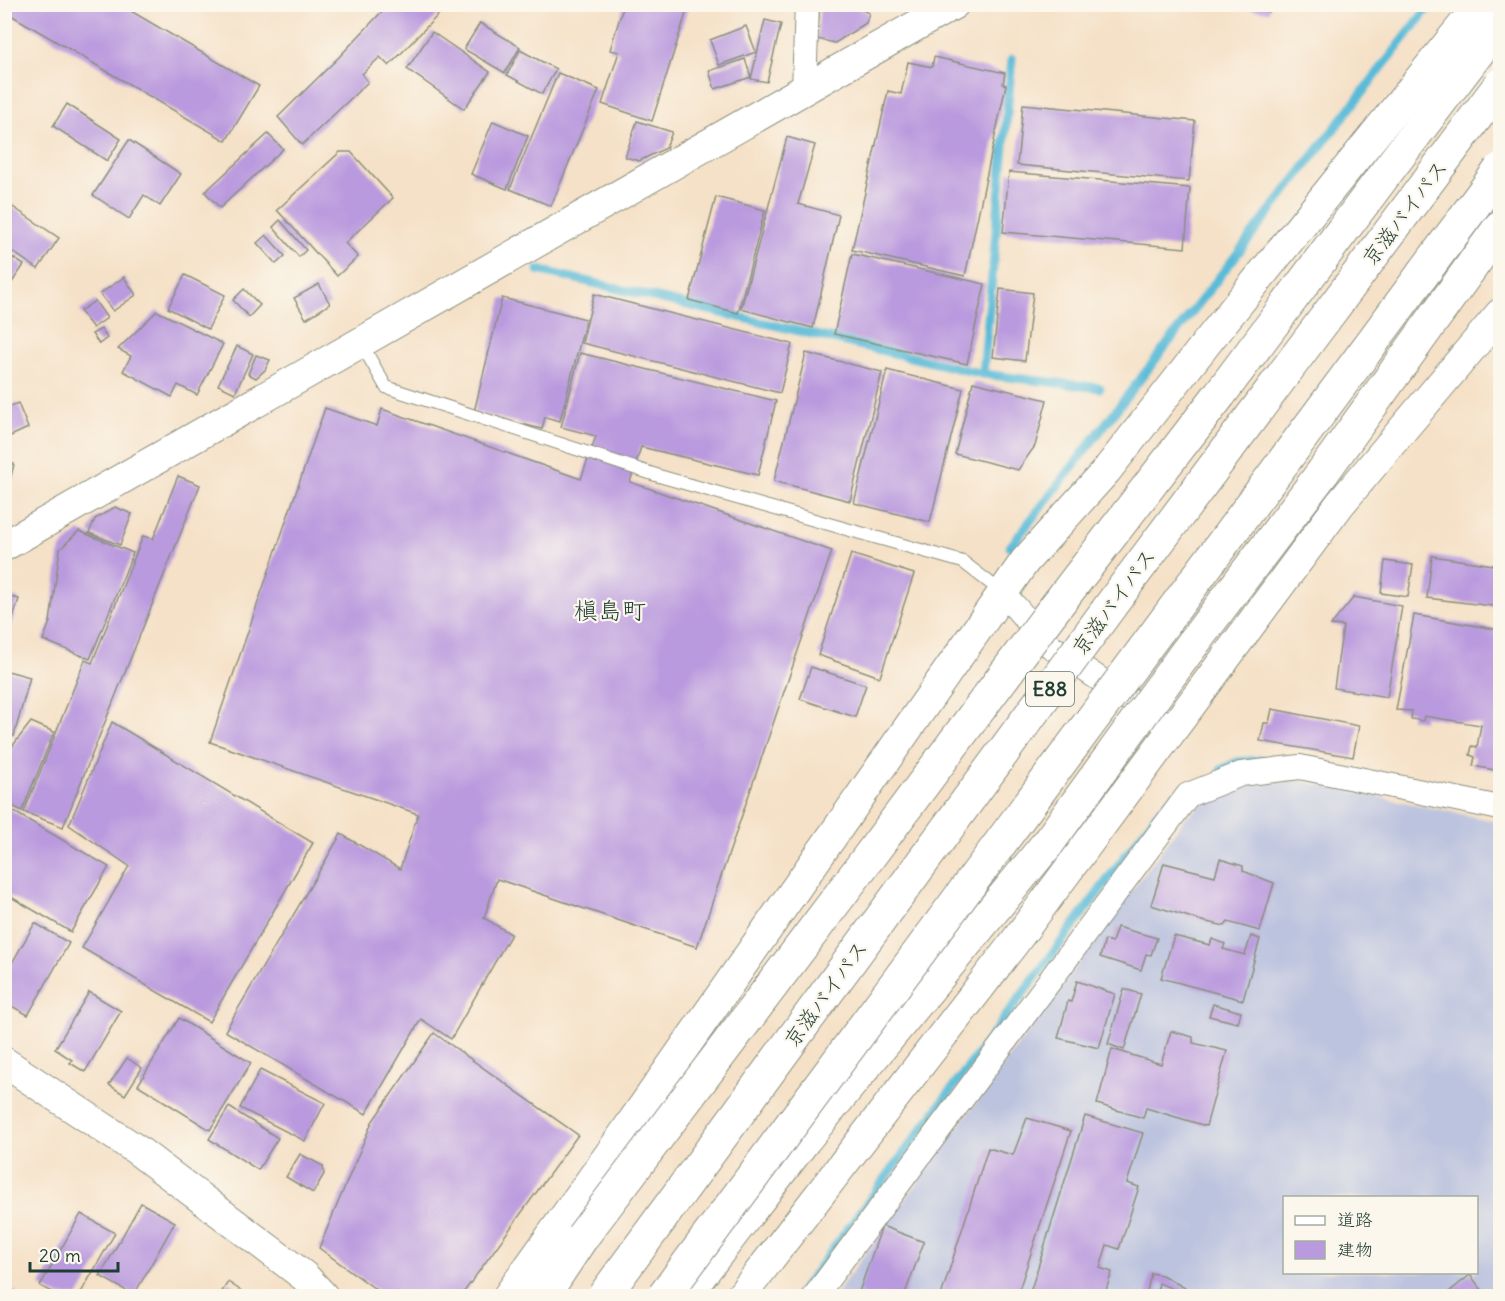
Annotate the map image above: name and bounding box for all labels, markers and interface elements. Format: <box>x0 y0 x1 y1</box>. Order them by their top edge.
street label: 京滋バイパス <box>1356 154 1453 271</box>
street label: 京滋バイパス <box>1066 543 1161 660</box>
district label: 槇島町 <box>574 595 646 625</box>
road number: E88 <box>1026 672 1074 706</box>
street label: 京滋バイパス <box>778 935 873 1052</box>
legend <box>1283 1196 1478 1274</box>
text: 道路 <box>1337 1208 1373 1231</box>
scale bar <box>30 1235 118 1273</box>
text: 建物 <box>1337 1238 1373 1261</box>
text: 20 m <box>39 1244 81 1267</box>

